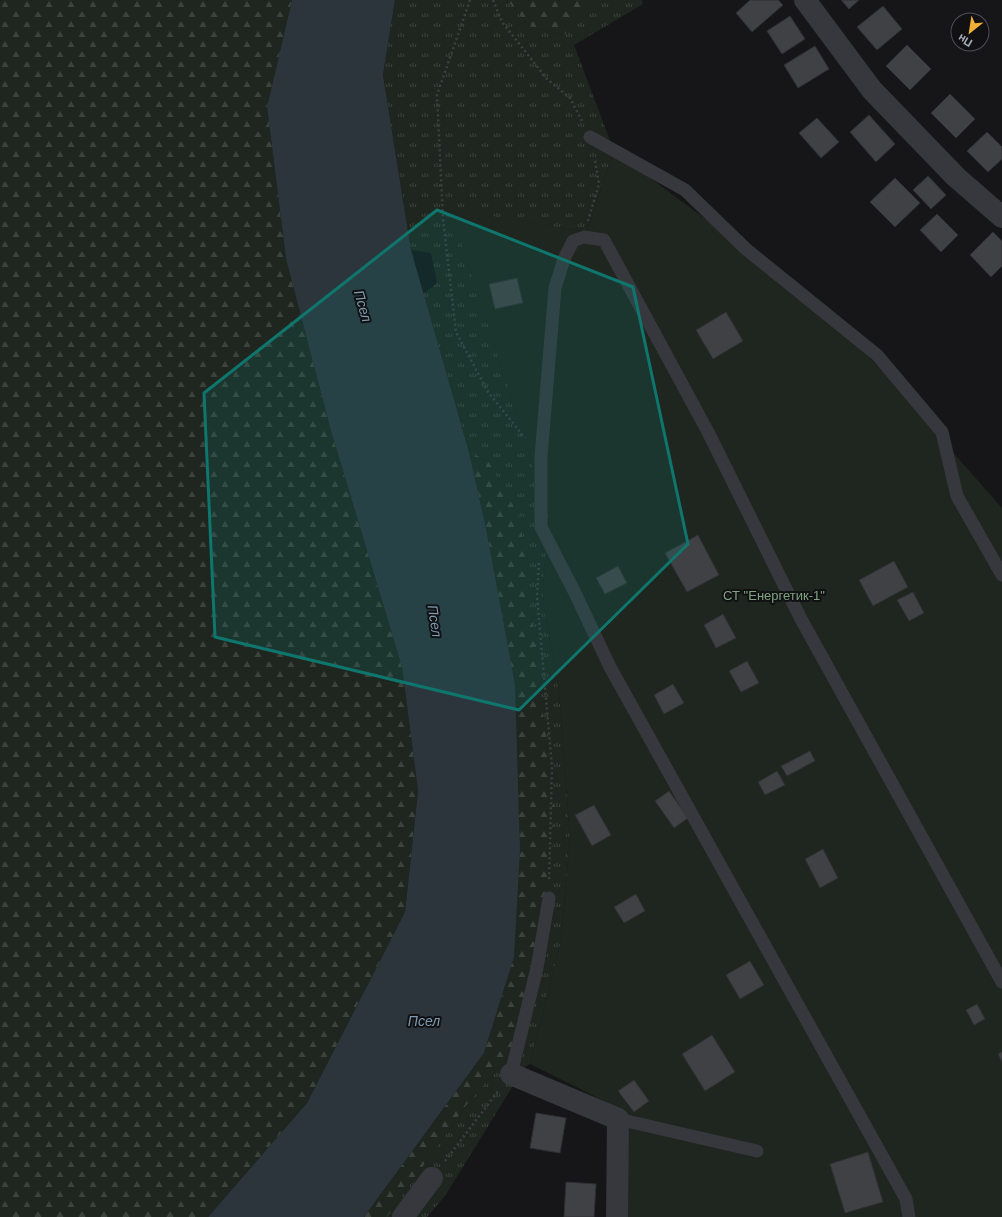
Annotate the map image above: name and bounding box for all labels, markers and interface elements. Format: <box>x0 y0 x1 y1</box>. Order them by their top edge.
north arrow <box>950 12 990 52</box>
text: Пн <box>956 32 974 49</box>
water label: Псел <box>351 288 375 324</box>
park label: СТ "Енергетик-1" <box>723 588 825 603</box>
water label: Псел <box>425 604 445 638</box>
water label: Псел <box>408 1013 440 1029</box>

